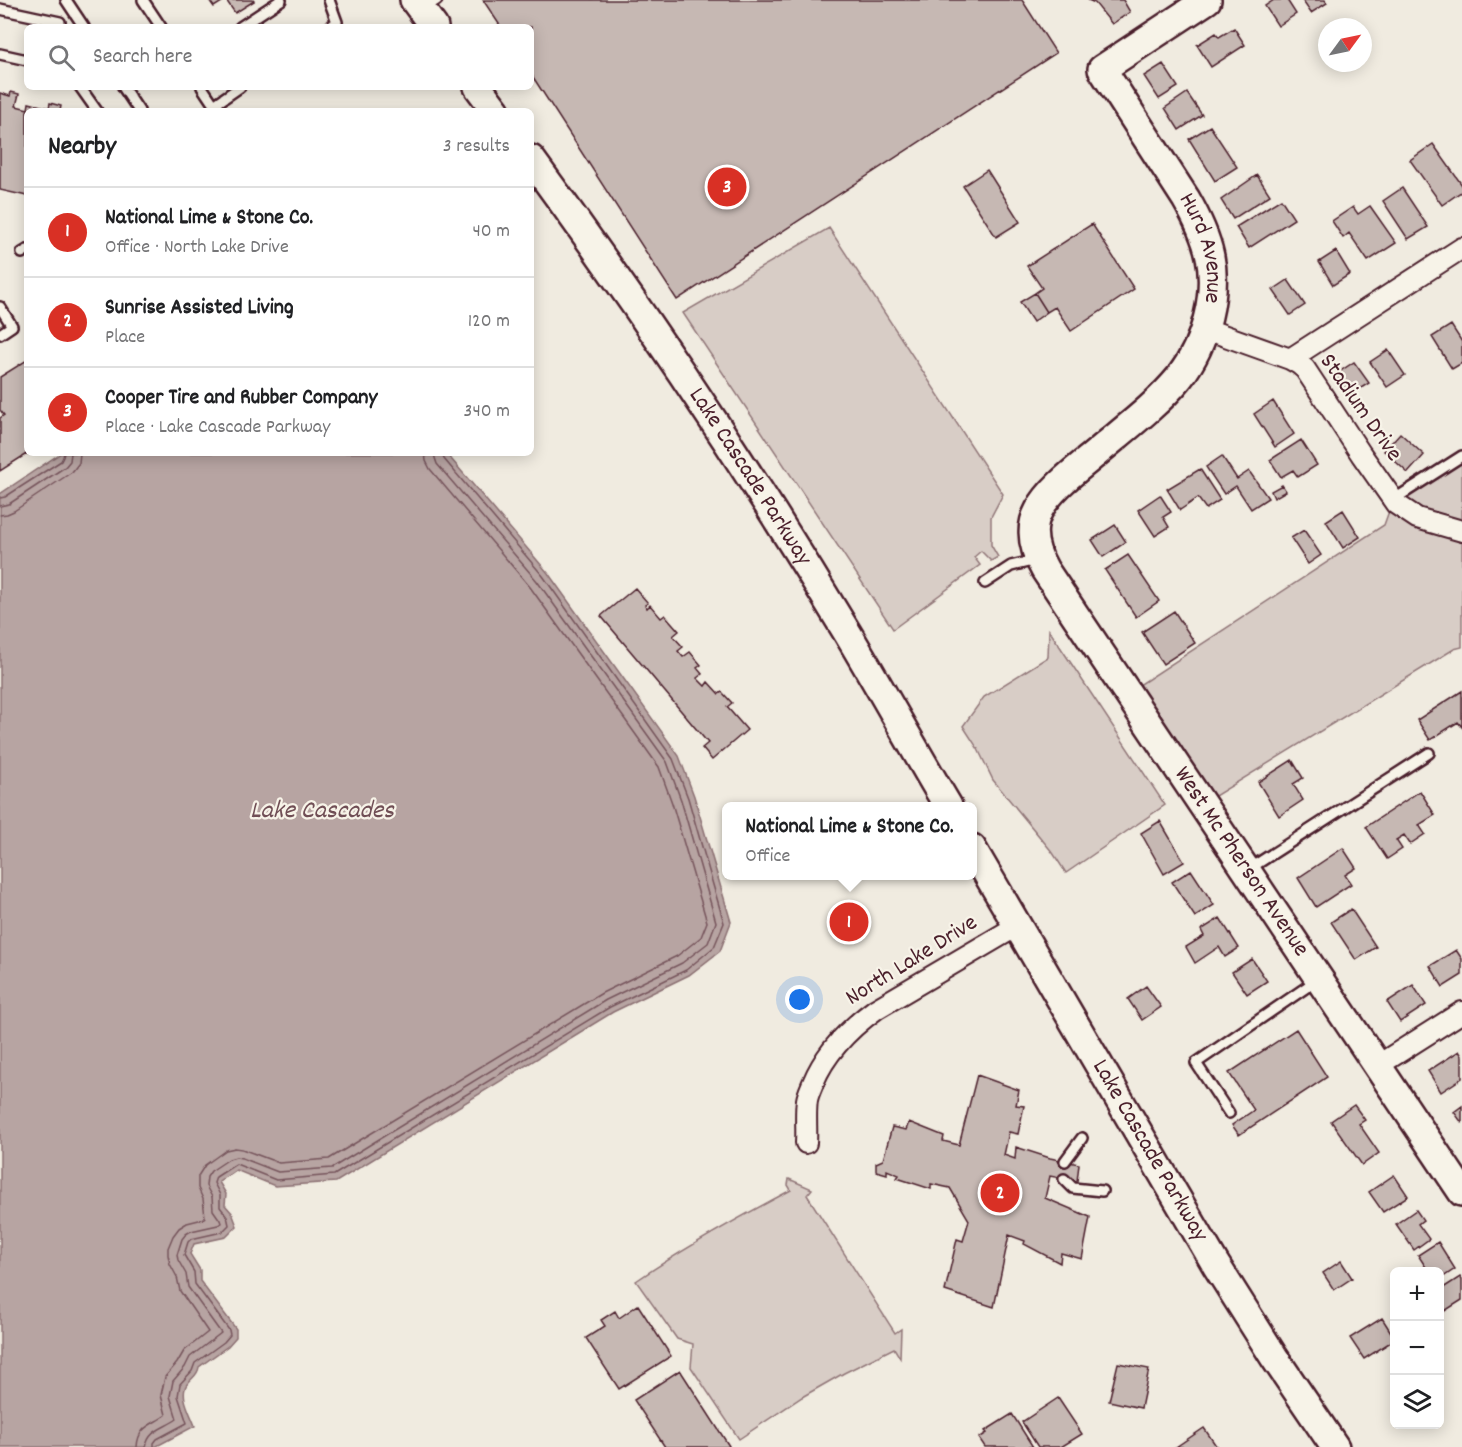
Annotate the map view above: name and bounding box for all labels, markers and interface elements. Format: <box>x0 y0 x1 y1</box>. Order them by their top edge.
north arrow <box>1318 18 1372 72</box>
search box <box>24 24 534 90</box>
icon: search <box>45 41 78 74</box>
text: Search here <box>93 42 192 73</box>
text: Nearby <box>48 129 116 166</box>
text: 3 results <box>443 133 510 161</box>
pin: 3 <box>708 164 746 210</box>
street label: Hurd Avenue <box>1169 187 1230 305</box>
text: National Lime & Stone Co. <box>105 203 313 234</box>
text: 1 <box>65 218 70 246</box>
text: 40 m <box>472 218 510 246</box>
text: Office · North Lake Drive <box>105 234 289 262</box>
text: Sunrise Assisted Living <box>105 293 294 324</box>
text: 2 <box>63 308 72 336</box>
text: 120 m <box>468 308 510 336</box>
text: Place <box>105 324 145 352</box>
street label: Stadium Drive <box>1310 347 1410 469</box>
street label: Lake Cascade Parkway <box>679 381 820 574</box>
text: Cooper Tire and Rubber Company <box>105 383 377 414</box>
text: 3 <box>63 398 72 426</box>
text: 340 m <box>464 398 510 426</box>
text: Place · Lake Cascade Parkway <box>105 414 330 442</box>
street label: West Mc Pherson Avenue <box>1165 760 1317 964</box>
water label: Lake Cascades <box>250 793 395 830</box>
popup <box>722 802 977 880</box>
text: National Lime & Stone Co. <box>745 812 954 843</box>
text: Office <box>745 843 790 871</box>
pin: 1 <box>830 900 868 944</box>
street label: North Lake Drive <box>839 907 985 1015</box>
your location <box>785 985 814 1014</box>
street label: Lake Cascade Parkway <box>1083 1054 1217 1249</box>
pin: 2 <box>980 1170 1020 1216</box>
map controls <box>1390 1267 1444 1429</box>
button: + <box>1390 1267 1444 1321</box>
button: − <box>1390 1321 1444 1375</box>
button: layers <box>1390 1375 1444 1429</box>

